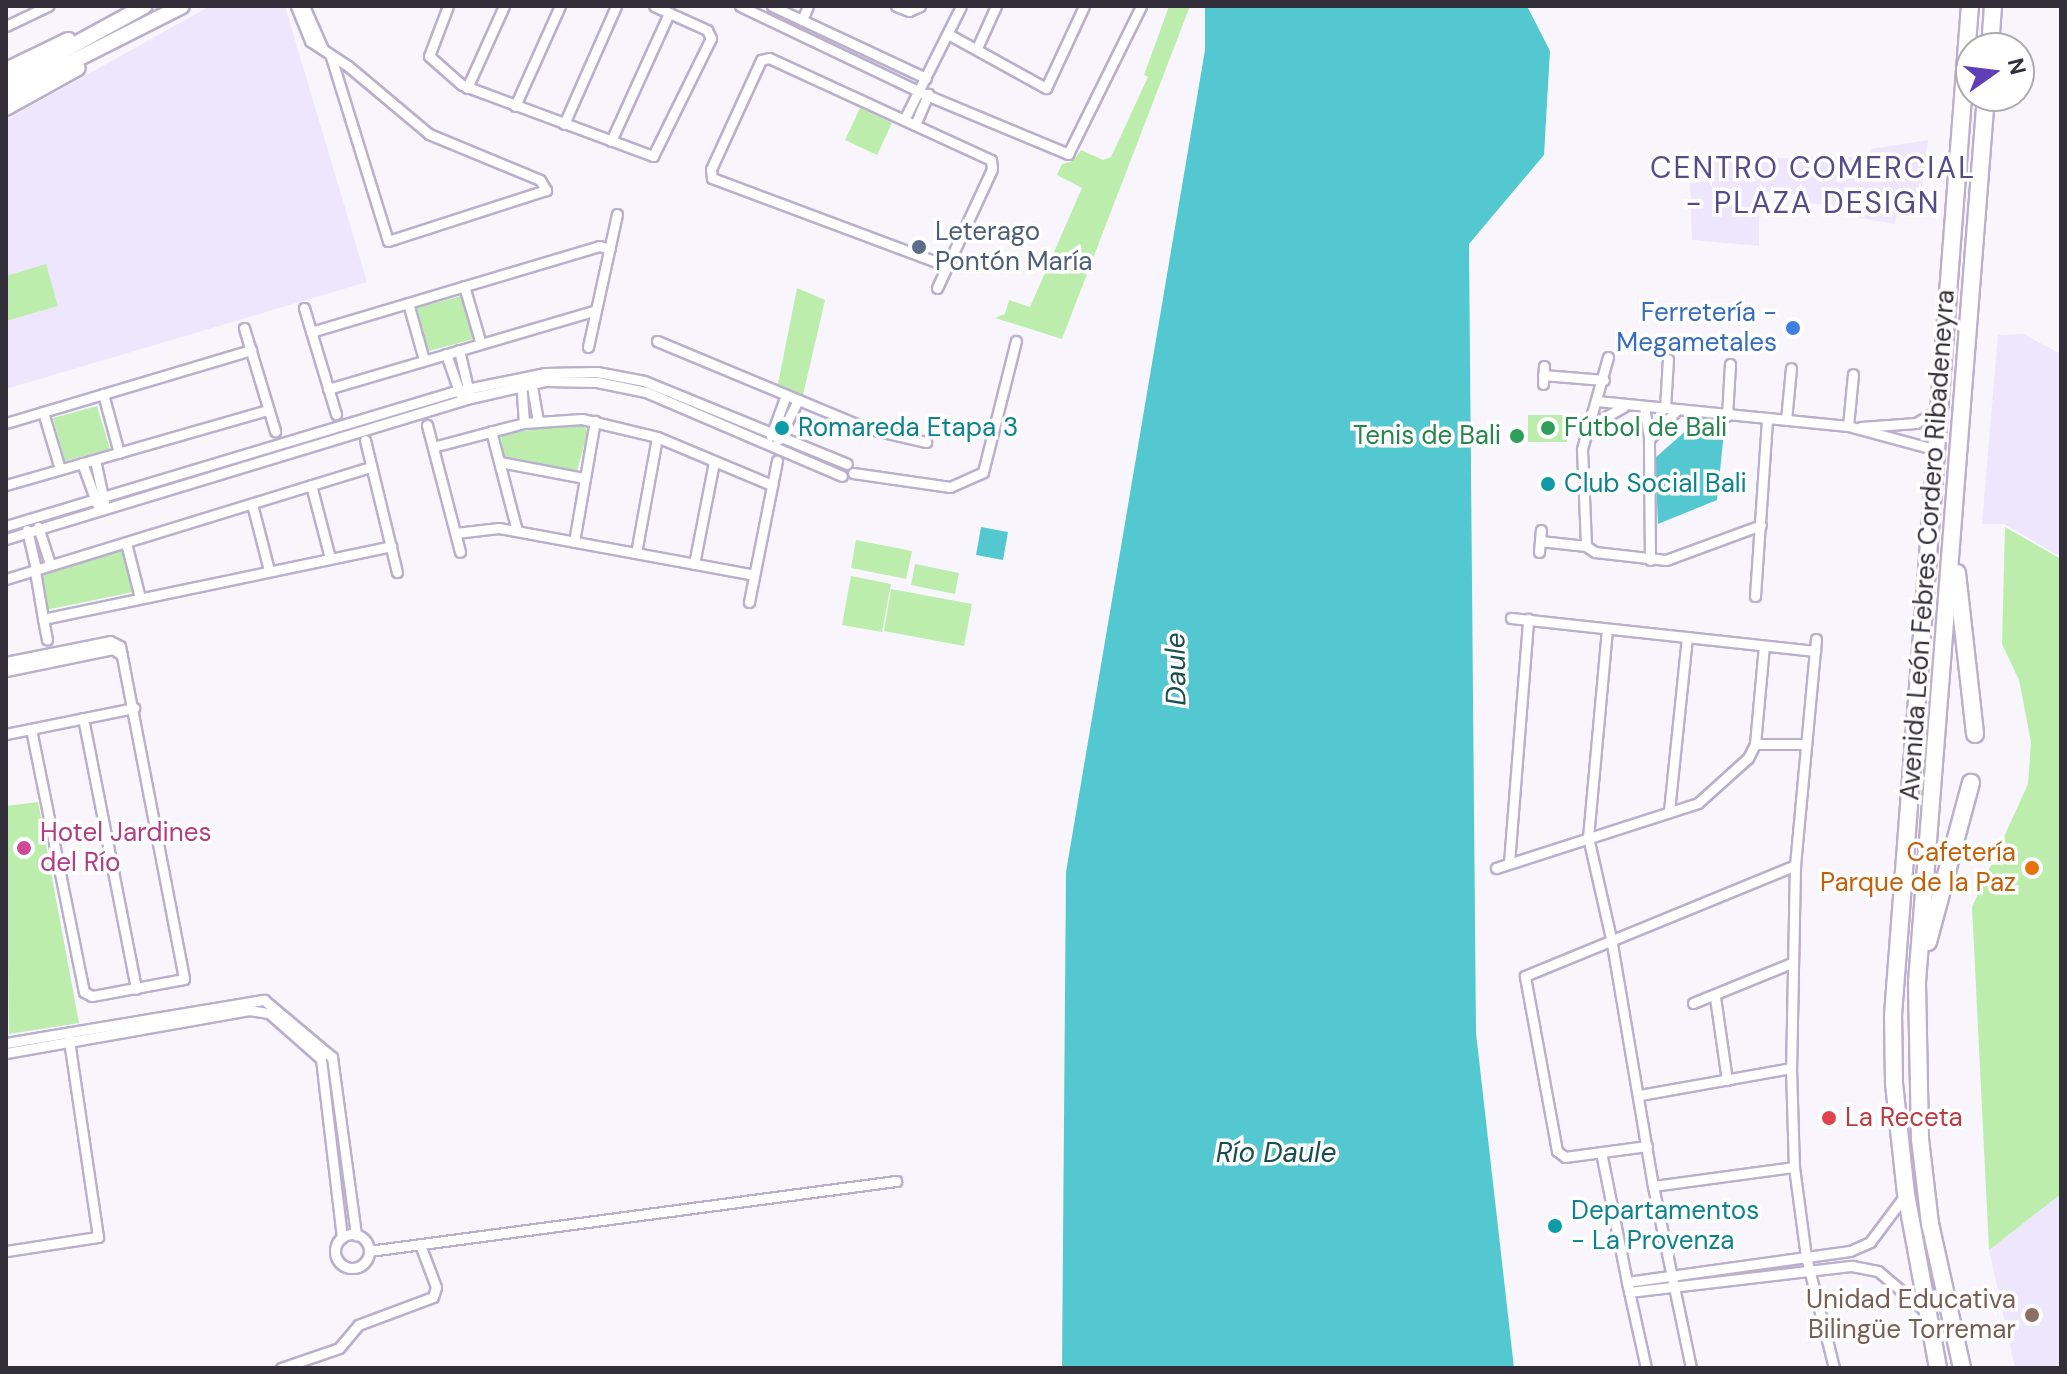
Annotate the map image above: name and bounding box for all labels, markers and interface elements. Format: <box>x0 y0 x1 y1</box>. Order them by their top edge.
north arrow <box>1955 32 2035 112</box>
text: N <box>2001 55 2033 78</box>
district label: CENTRO COMERCIAL - PLAZA DESIGN <box>1650 150 1976 220</box>
place label: Leterago Pontón María <box>935 216 1092 278</box>
marker: Leterago Pontón María <box>910 238 928 256</box>
street label: Avenida León Febres Cordero Ribadeneyra <box>1895 289 1961 801</box>
place label: Ferretería - Megametales <box>1616 297 1777 358</box>
marker: Ferretería - Megametales <box>1784 319 1802 337</box>
place label: Romareda Etapa 3 <box>798 412 1018 444</box>
place label: Fútbol de Bali <box>1564 412 1727 444</box>
marker: Romareda Etapa 3 <box>773 419 791 437</box>
marker: Fútbol de Bali <box>1539 419 1557 437</box>
place label: Tenis de Bali <box>1353 420 1501 452</box>
marker: Tenis de Bali <box>1508 427 1526 445</box>
place label: Club Social Bali <box>1564 468 1747 500</box>
marker: Club Social Bali <box>1539 475 1557 493</box>
water label: Daule <box>1159 632 1193 706</box>
place label: Hotel Jardines del Río <box>40 817 211 878</box>
place label: Cafetería Parque de la Paz <box>1820 837 2016 898</box>
marker: Hotel Jardines del Río <box>15 839 33 857</box>
marker: Cafetería Parque de la Paz <box>2023 859 2041 877</box>
place label: La Receta <box>1845 1102 1963 1134</box>
marker: La Receta <box>1820 1109 1838 1127</box>
water label: Río Daule <box>1216 1136 1336 1170</box>
place label: Departamentos - La Provenza <box>1571 1195 1759 1256</box>
marker: Departamentos - La Provenza <box>1546 1217 1564 1235</box>
place label: Unidad Educativa Bilingüe Torremar <box>1806 1284 2016 1346</box>
marker: Unidad Educativa Bilingüe Torremar <box>2023 1306 2041 1324</box>

